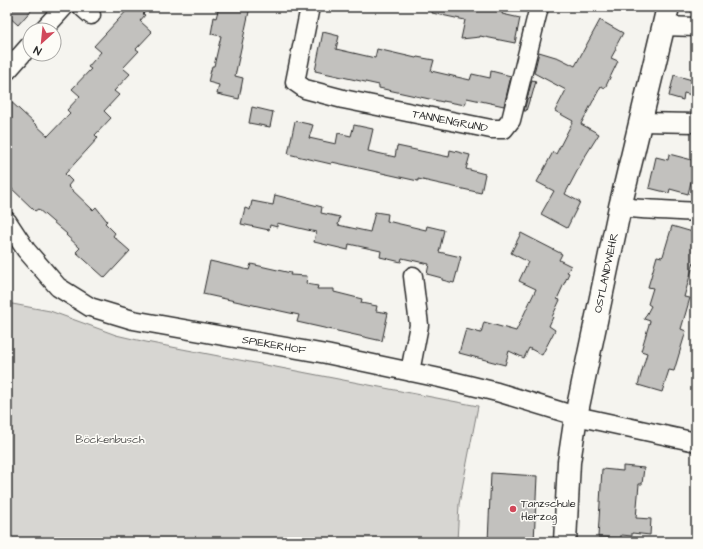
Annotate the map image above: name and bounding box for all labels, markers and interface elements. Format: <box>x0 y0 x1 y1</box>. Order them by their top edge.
north arrow <box>22 22 62 62</box>
text: N <box>31 42 44 59</box>
street label: TANNENGRUND <box>411 106 489 136</box>
street label: OSTLANDWEHR <box>590 232 622 314</box>
street label: SPIEKERHOF <box>241 332 308 358</box>
park label: Böckenbusch <box>76 432 145 447</box>
place label: Tanzschule Herzog <box>521 496 576 525</box>
marker: Tanzschule Herzog <box>508 504 518 514</box>

